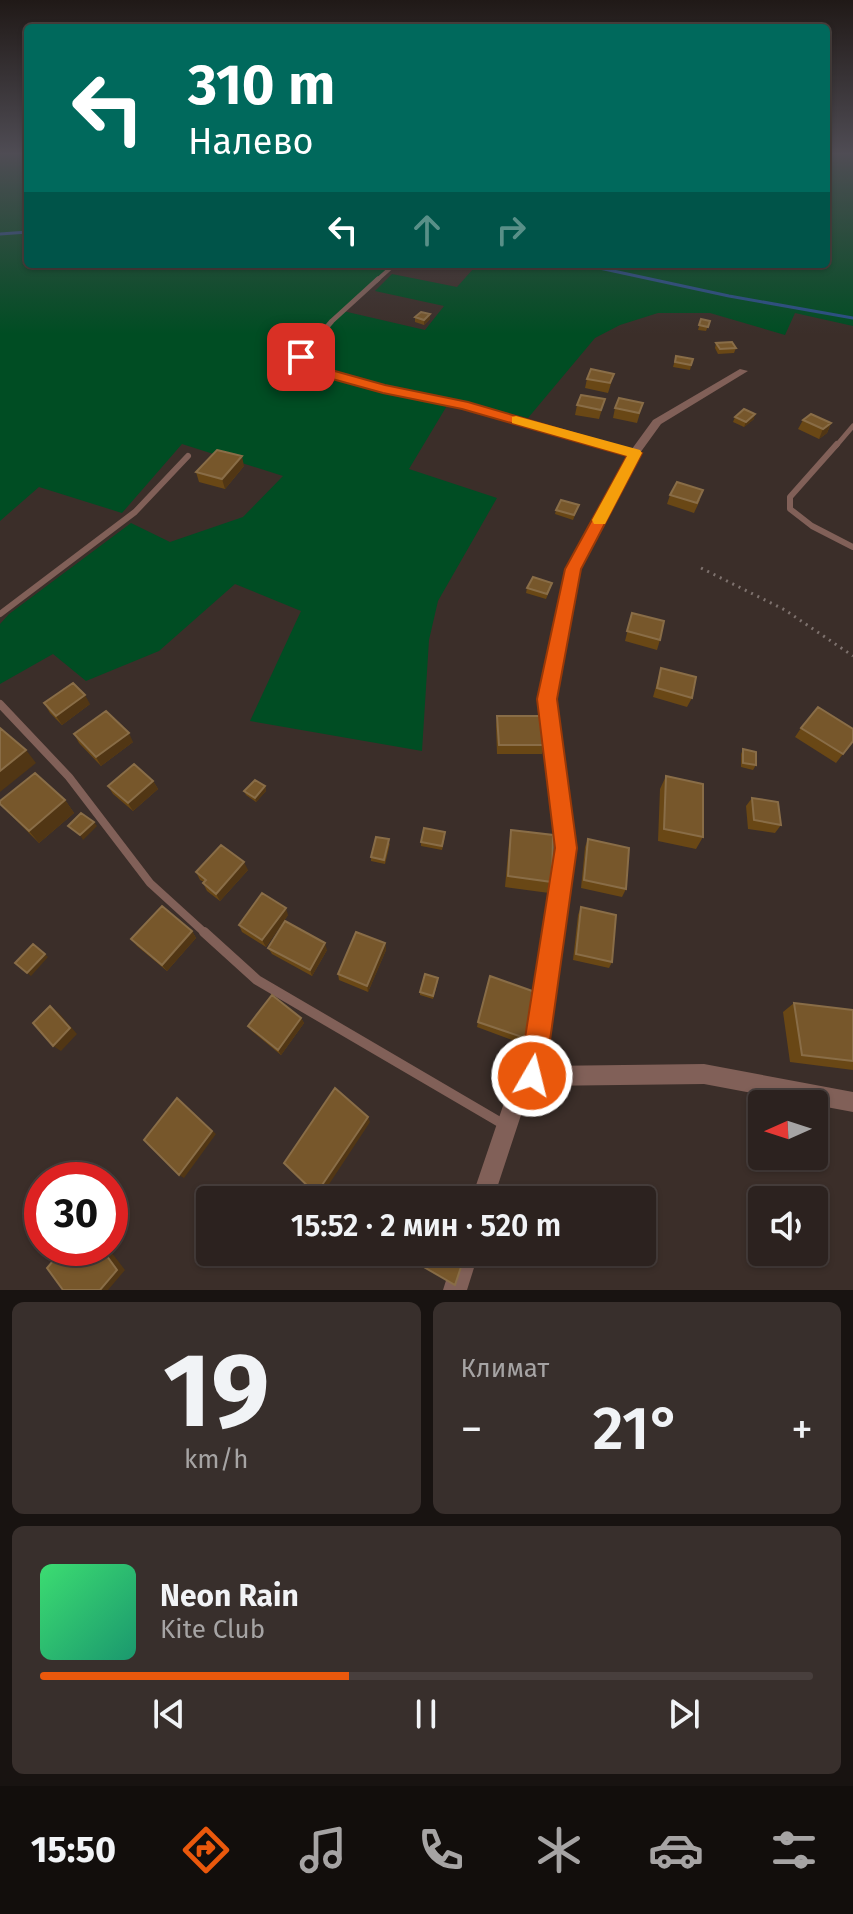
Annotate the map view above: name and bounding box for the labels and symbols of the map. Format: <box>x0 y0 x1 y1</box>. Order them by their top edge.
pin <box>267 323 335 391</box>
position arrow <box>490 1034 574 1118</box>
north arrow <box>748 1090 828 1170</box>
speed limit sign: 30 <box>24 1162 128 1266</box>

